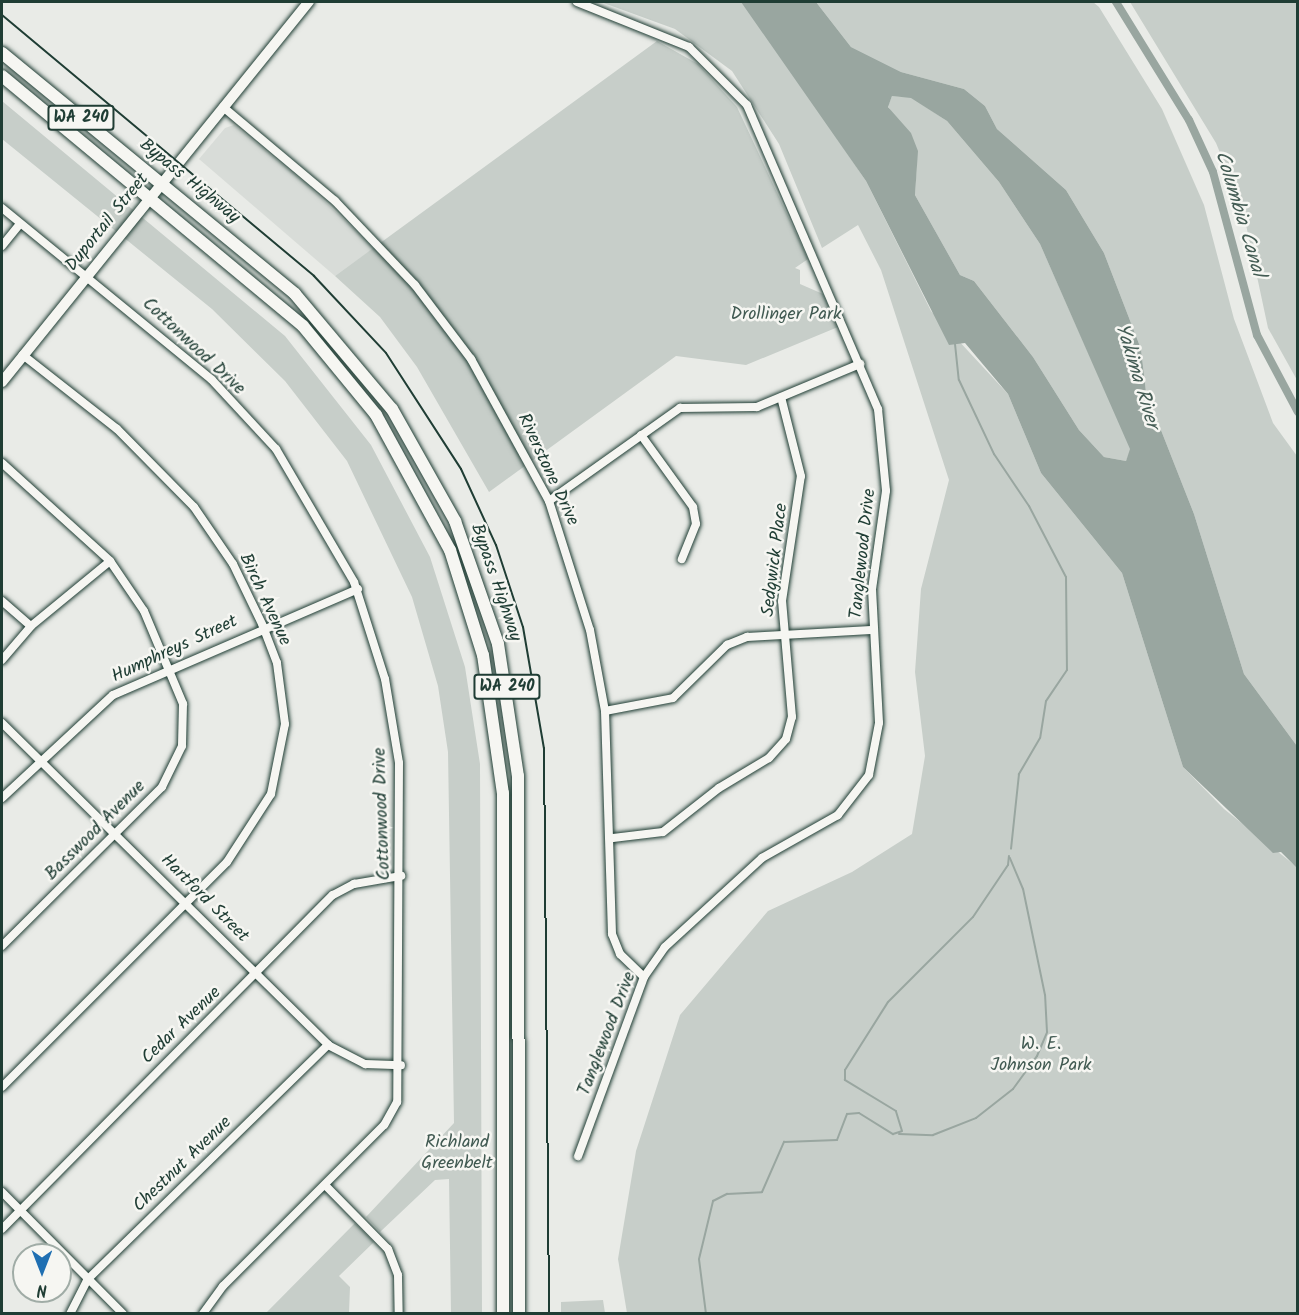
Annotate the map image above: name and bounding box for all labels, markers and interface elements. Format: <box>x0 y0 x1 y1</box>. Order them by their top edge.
road number: WA 240 <box>46 105 116 131</box>
street label: Bypass Highway <box>134 135 244 229</box>
water label: Columbia Canal <box>1208 148 1270 280</box>
street label: Duportail Street <box>62 170 154 276</box>
street label: Cottonwood Drive <box>137 294 249 400</box>
park label: Drollinger Park <box>731 304 841 326</box>
water label: Yakima River <box>1109 320 1163 432</box>
street label: Riverstone Drive <box>511 410 583 530</box>
street label: Tanglewood Drive <box>846 488 882 620</box>
street label: Sedgwick Place <box>758 502 794 618</box>
street label: Bypass Highway <box>465 521 525 645</box>
street label: Birch Avenue <box>233 550 295 650</box>
street label: Humphreys Street <box>109 611 241 689</box>
road number: WA 240 <box>472 674 542 700</box>
street label: Cottonwood Drive <box>370 747 396 881</box>
street label: Basswood Avenue <box>41 776 151 886</box>
street label: Hartford Street <box>155 850 253 948</box>
street label: Tanglewood Drive <box>574 969 642 1099</box>
street label: Cedar Avenue <box>138 983 226 1069</box>
park label: W. E. Johnson Park <box>990 1035 1092 1078</box>
street label: Chestnut Avenue <box>129 1113 237 1217</box>
park label: Richland Greenbelt <box>421 1133 493 1176</box>
north arrow <box>12 1243 72 1303</box>
text: N <box>37 1277 47 1302</box>

